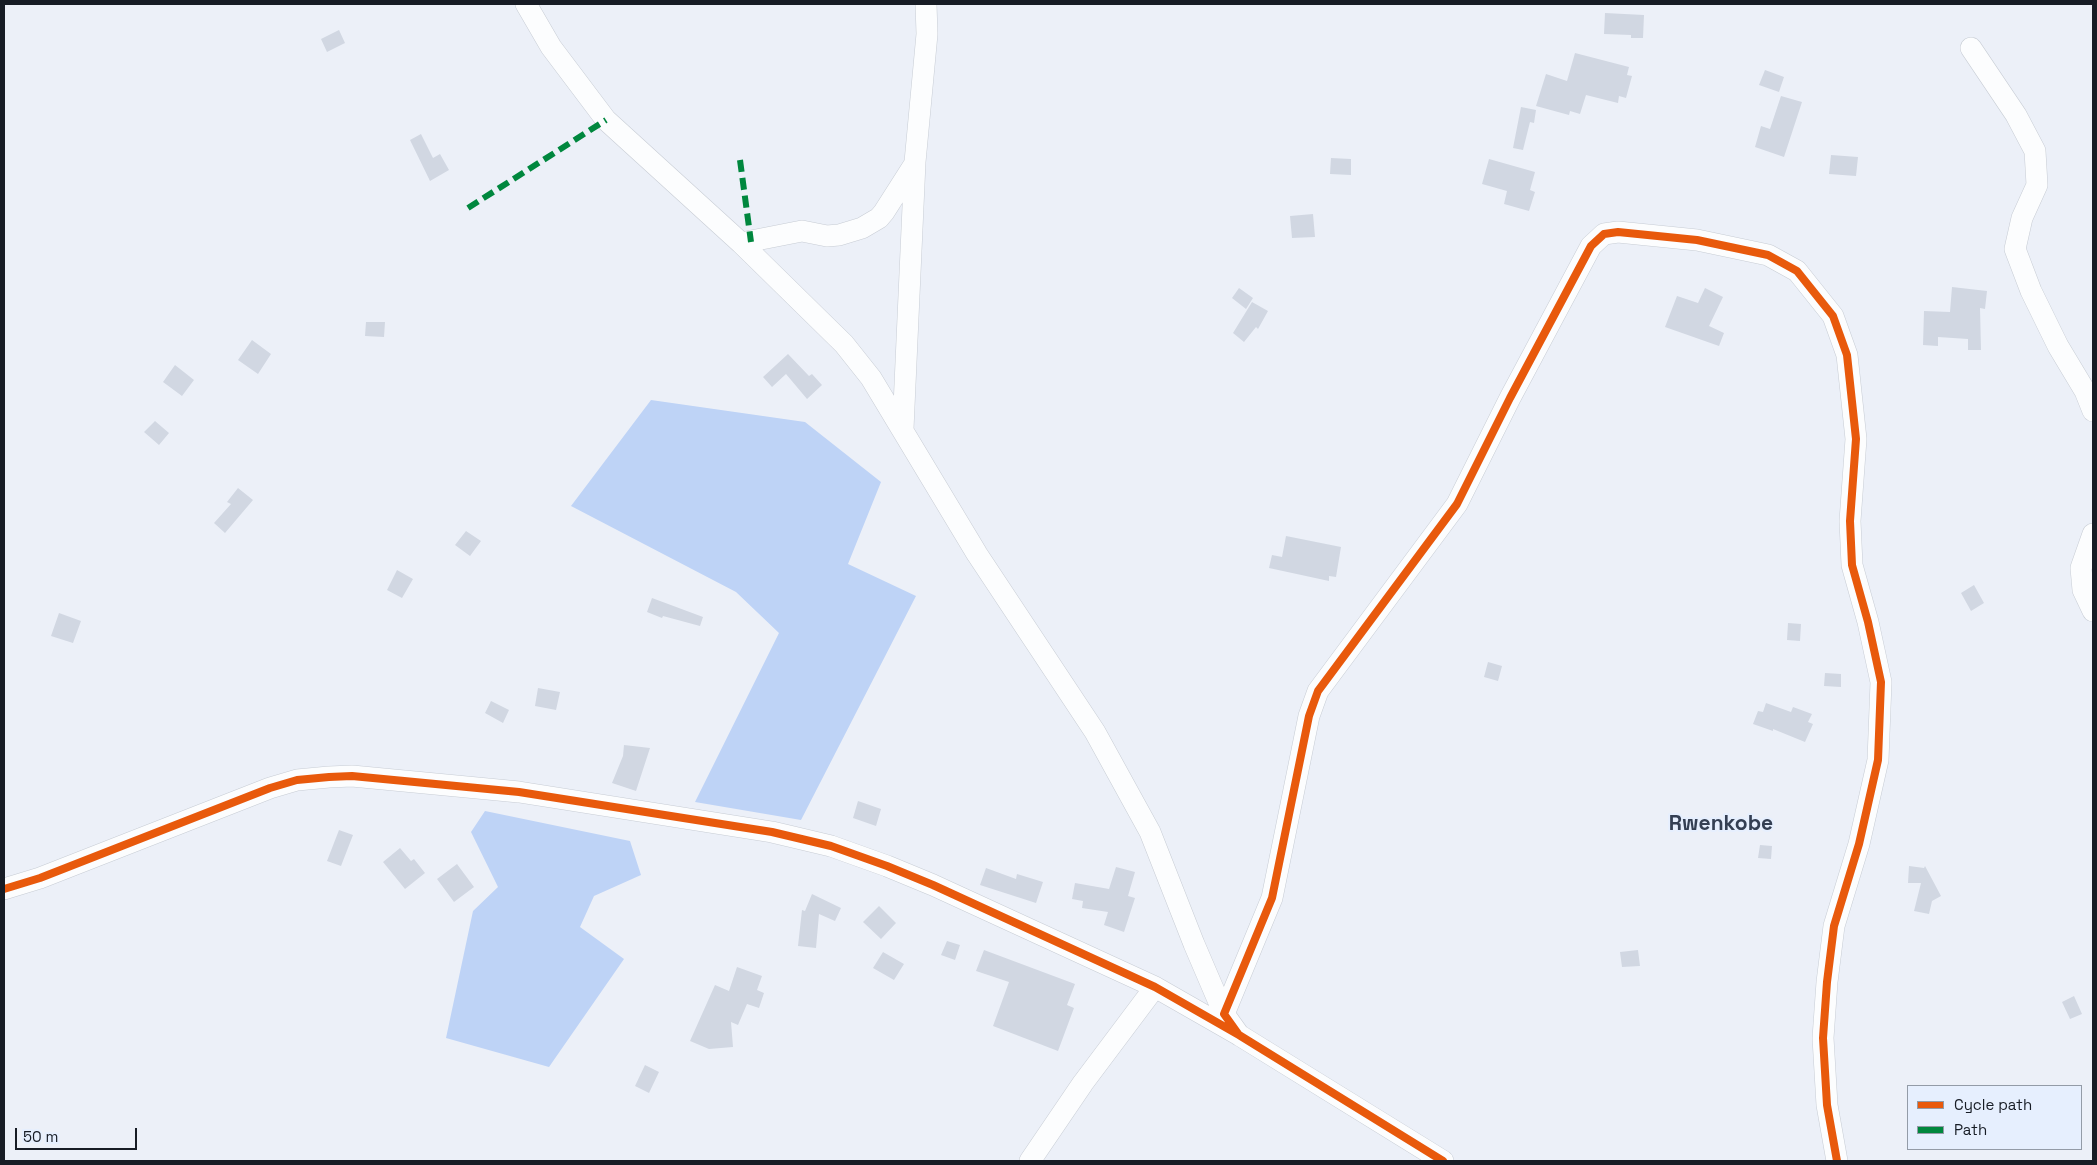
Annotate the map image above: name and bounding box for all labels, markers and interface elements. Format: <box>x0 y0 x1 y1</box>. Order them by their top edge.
district label: Rwenkobe <box>1669 811 1773 837</box>
legend <box>1907 1085 2082 1150</box>
text: Cycle path <box>1954 1095 2032 1114</box>
scale bar <box>18 1118 140 1150</box>
text: Path <box>1954 1120 1987 1139</box>
text: 50 m <box>23 1127 58 1146</box>

